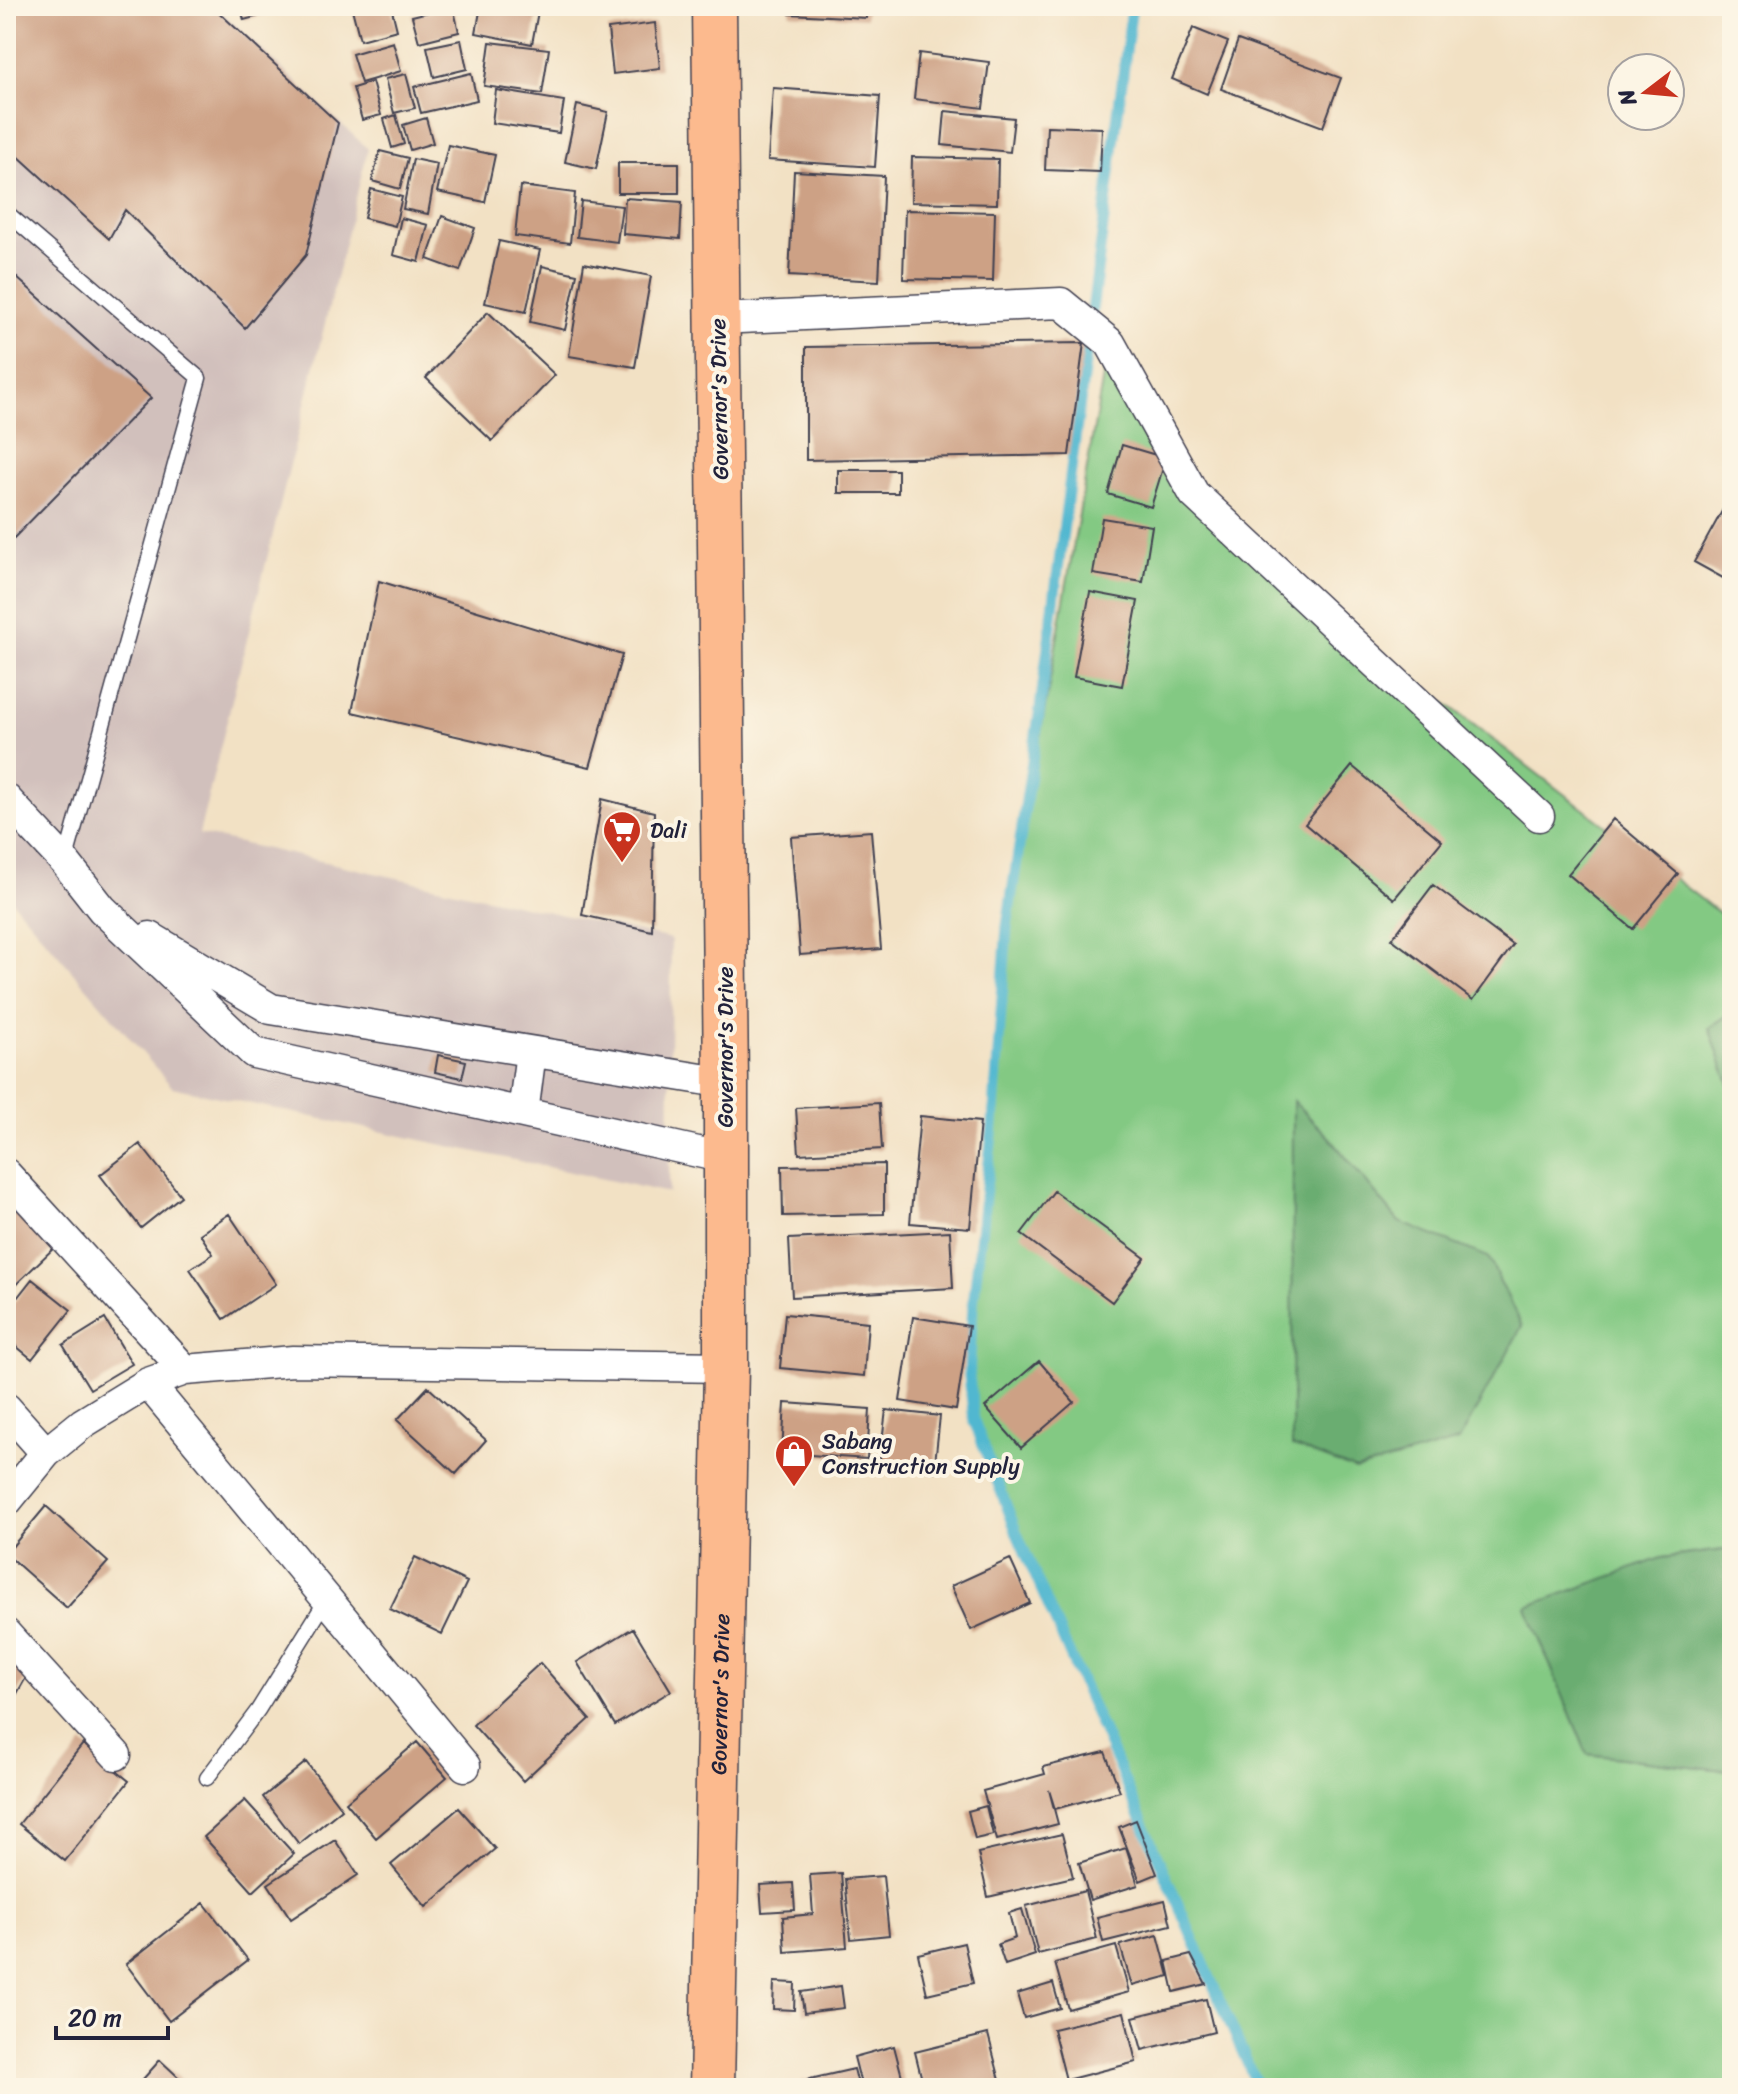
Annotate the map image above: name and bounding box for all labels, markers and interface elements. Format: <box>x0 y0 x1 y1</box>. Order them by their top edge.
north arrow <box>1606 52 1686 132</box>
text: N <box>1606 84 1648 111</box>
street label: Governor's Drive <box>698 318 740 480</box>
supermarket icon: Dali <box>601 809 643 864</box>
place label: Dali <box>650 811 687 850</box>
street label: Governor's Drive <box>706 966 745 1128</box>
place label: Sabang Construction Supply <box>822 1422 1020 1486</box>
shop icon: Sabang Construction Supply <box>773 1433 815 1488</box>
street label: Governor's Drive <box>699 1613 741 1775</box>
scale bar <box>56 1990 168 2040</box>
text: 20 m <box>68 1997 122 2039</box>

